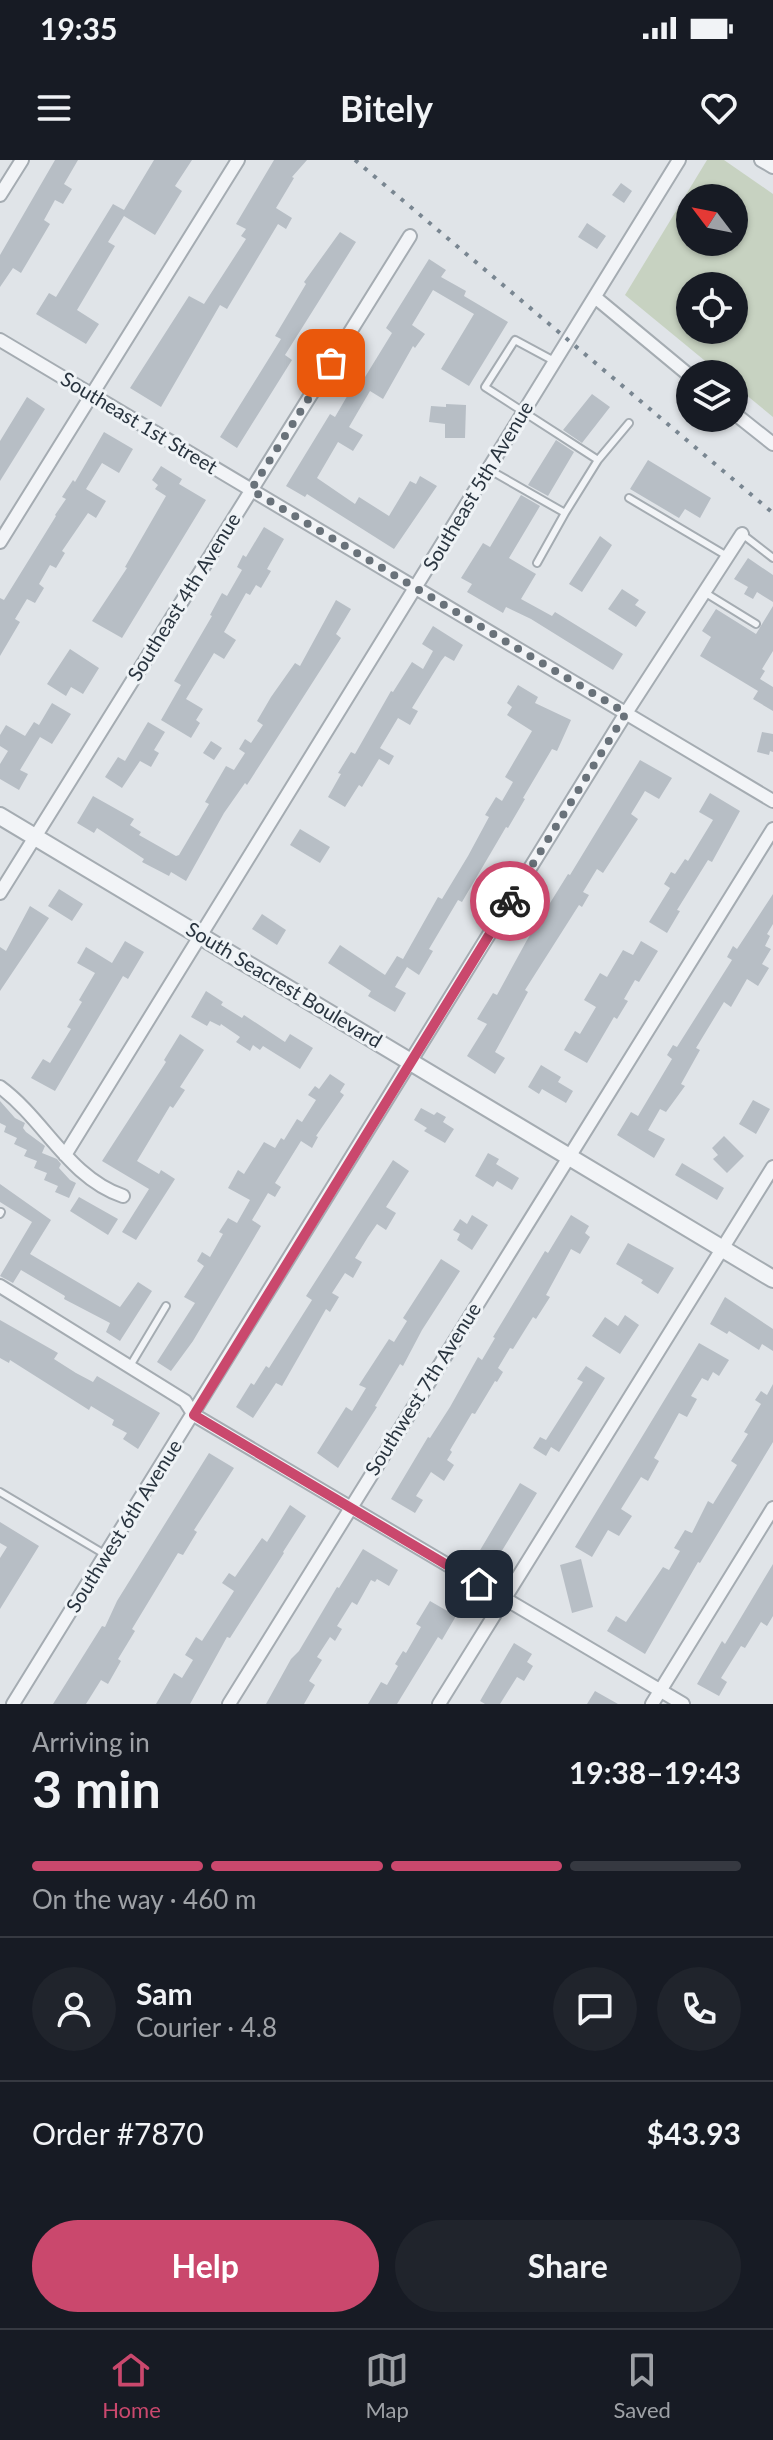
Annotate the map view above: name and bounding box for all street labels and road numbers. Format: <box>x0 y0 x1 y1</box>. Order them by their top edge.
street label: Southeast 1st Street <box>57 366 222 478</box>
street label: Southeast 5th Avenue <box>417 396 537 575</box>
street label: Southeast 4th Avenue <box>122 508 245 685</box>
street label: South Seacrest Boulevard <box>182 916 387 1052</box>
street label: Southwest 7th Avenue <box>359 1298 485 1479</box>
street label: Southwest 6th Avenue <box>60 1435 186 1616</box>

